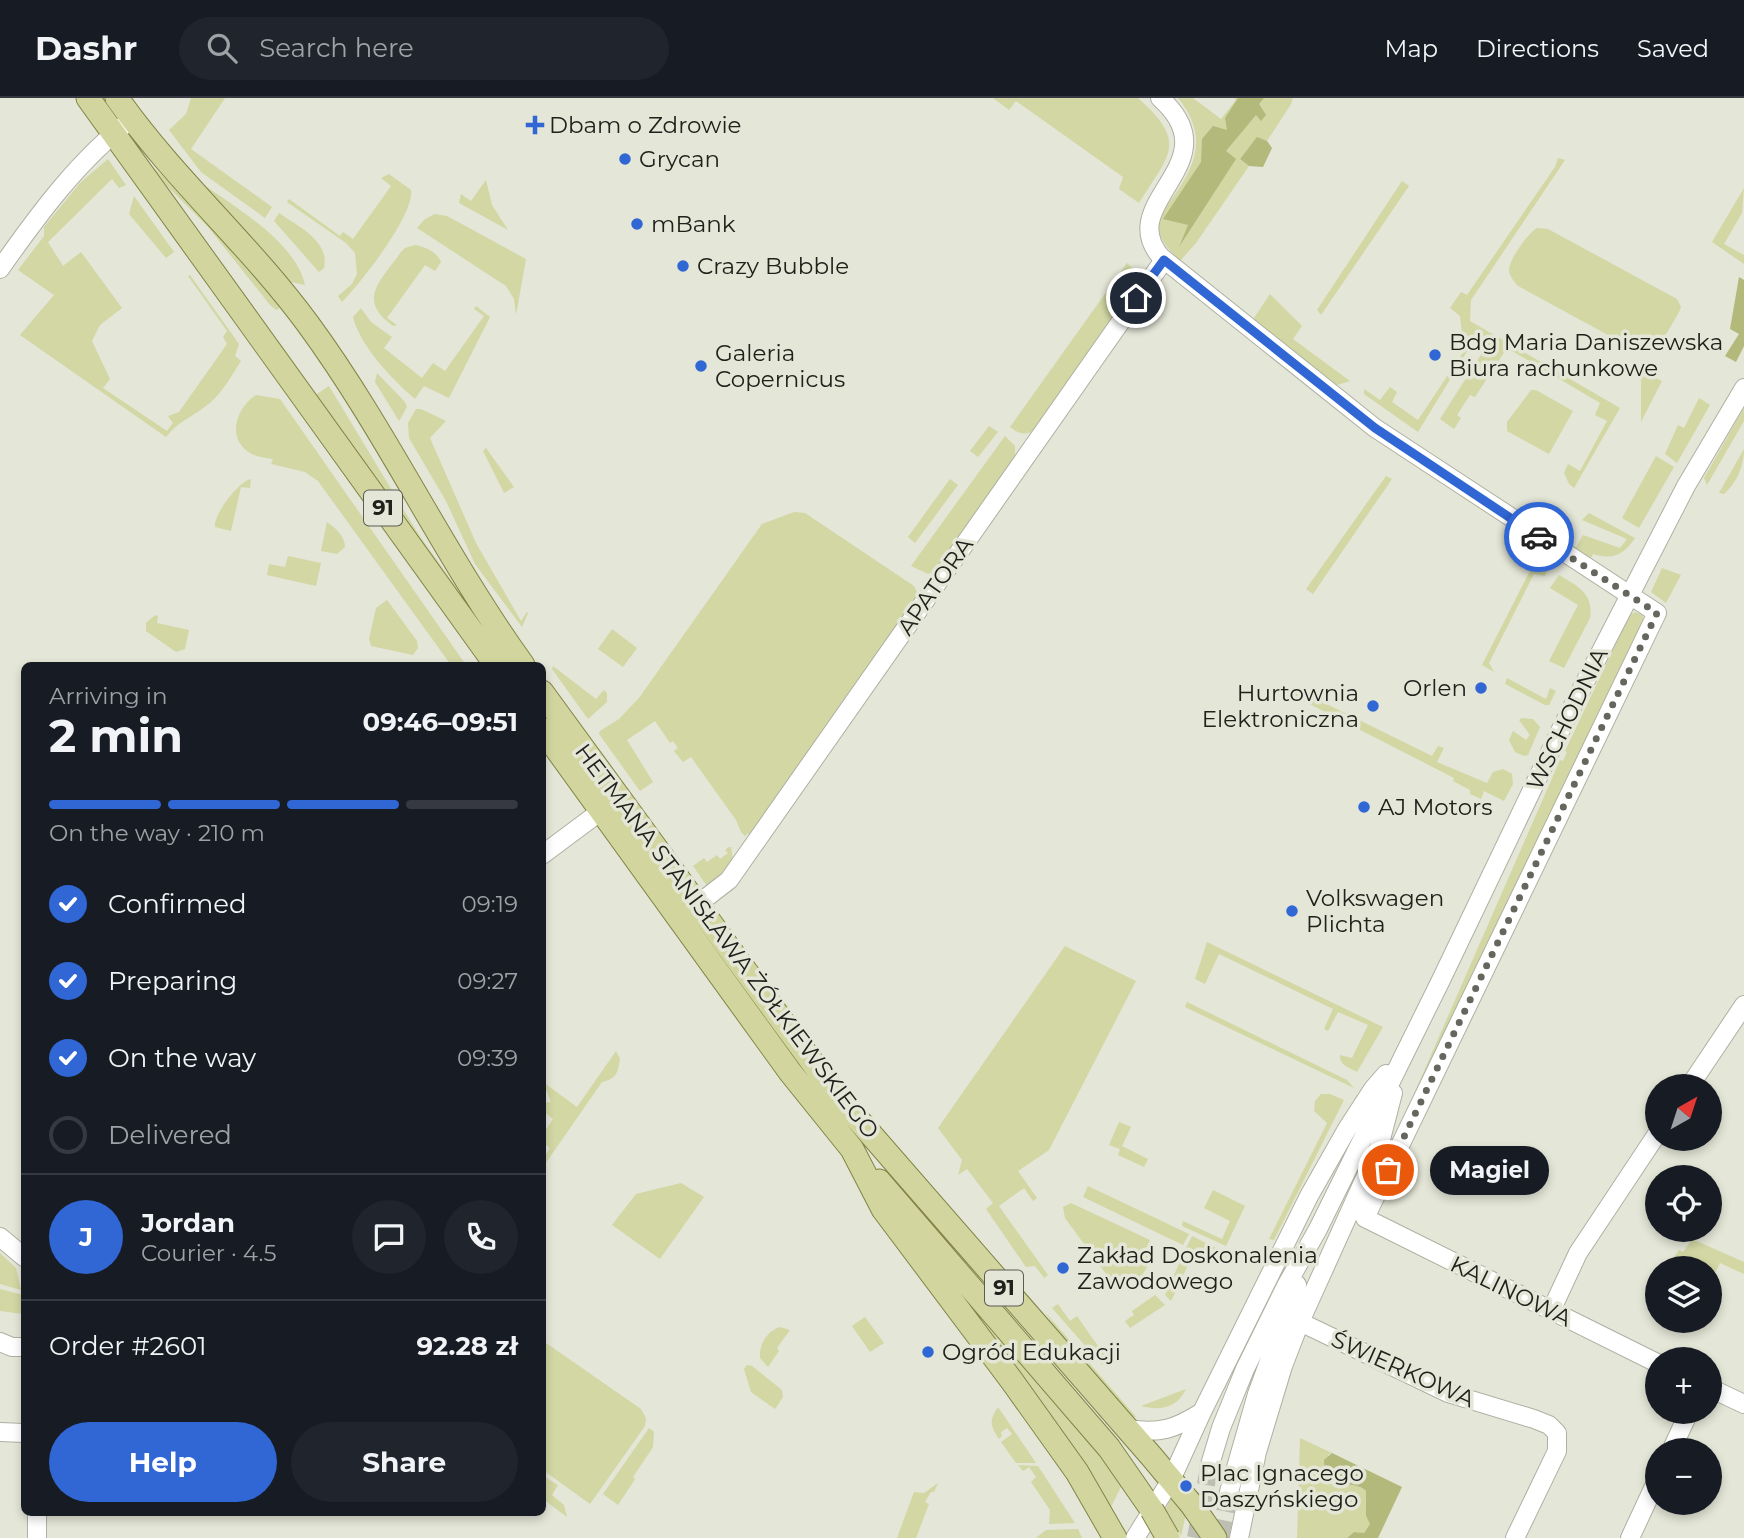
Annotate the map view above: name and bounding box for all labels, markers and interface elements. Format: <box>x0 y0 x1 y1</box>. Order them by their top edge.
search box <box>179 17 669 80</box>
text: Dashr <box>35 28 137 68</box>
icon: search <box>203 29 241 67</box>
text: Search here <box>259 32 414 64</box>
text: Map <box>1385 34 1438 63</box>
text: Directions <box>1476 34 1599 63</box>
text: Saved <box>1637 34 1709 63</box>
place label: Dbam o Zdrowie <box>549 111 742 139</box>
marker: Dbam o Zdrowie <box>527 117 543 133</box>
place label: Grycan <box>639 145 720 173</box>
marker: Grycan <box>617 151 633 167</box>
place label: mBank <box>651 210 736 238</box>
marker: mBank <box>629 216 645 232</box>
place label: Crazy Bubble <box>697 252 849 280</box>
marker: Crazy Bubble <box>675 258 691 274</box>
pin <box>1106 268 1166 328</box>
icon: home <box>1117 279 1155 317</box>
place label: Bdg Maria Daniszewska Biura rachunkowe <box>1449 328 1723 382</box>
place label: Galeria Copernicus <box>715 339 845 393</box>
marker: Bdg Maria Daniszewska Biura rachunkowe <box>1427 347 1443 363</box>
marker: Galeria Copernicus <box>693 358 709 374</box>
road number: 91 <box>364 490 402 526</box>
courier <box>1504 502 1574 572</box>
icon: car <box>1520 518 1558 556</box>
street label: APATORA <box>891 531 979 640</box>
street label: WSCHODNIA <box>1520 643 1614 795</box>
place label: Orlen <box>1403 674 1467 702</box>
place label: Hurtownia Elektroniczna <box>1202 679 1359 733</box>
marker: Orlen <box>1473 680 1489 696</box>
text: Arriving in <box>49 682 168 710</box>
marker: Hurtownia Elektroniczna <box>1365 698 1381 714</box>
text: 09:46–09:51 <box>363 706 518 738</box>
text: 2 min <box>49 707 183 764</box>
street label: HETMANA STANISŁAWA ŻÓŁKIEWSKIEGO <box>569 738 885 1144</box>
place label: AJ Motors <box>1378 793 1493 821</box>
marker: AJ Motors <box>1356 799 1372 815</box>
text: On the way · 210 m <box>49 819 265 847</box>
place label: Volkswagen Plichta <box>1306 884 1444 938</box>
icon: check <box>49 885 87 923</box>
text: Confirmed <box>108 888 247 920</box>
text: 09:19 <box>462 890 518 918</box>
marker: Volkswagen Plichta <box>1284 903 1300 919</box>
icon: check <box>49 962 87 1000</box>
text: Preparing <box>108 965 237 997</box>
text: 09:27 <box>457 967 518 995</box>
icon: check <box>49 1039 87 1077</box>
text: On the way <box>108 1042 256 1074</box>
text: 09:39 <box>457 1044 518 1072</box>
north arrow <box>1645 1074 1722 1152</box>
map controls <box>1645 1074 1722 1515</box>
text: Delivered <box>108 1119 232 1151</box>
pin <box>1358 1140 1418 1200</box>
callout: Magiel <box>1430 1146 1549 1194</box>
icon: bag <box>1369 1151 1407 1189</box>
text: Magiel <box>1449 1156 1530 1184</box>
button: locate <box>1645 1165 1722 1242</box>
button: chat <box>352 1200 426 1274</box>
button: phone <box>444 1200 518 1274</box>
text: Jordan <box>141 1207 235 1239</box>
text: J <box>79 1221 93 1253</box>
text: Courier · 4.5 <box>141 1239 276 1267</box>
place label: Zakład Doskonalenia Zawodowego <box>1077 1241 1318 1295</box>
street label: KALINOWA <box>1446 1250 1577 1333</box>
button: layers <box>1645 1256 1722 1333</box>
marker: Zakład Doskonalenia Zawodowego <box>1055 1260 1071 1276</box>
road number: 91 <box>985 1270 1023 1306</box>
street label: ŚWIERKOWA <box>1327 1325 1479 1413</box>
text: Order #2601 <box>49 1330 207 1362</box>
text: 92.28 zł <box>416 1330 518 1362</box>
place label: Ogród Edukacji <box>942 1338 1121 1366</box>
marker: Ogród Edukacji <box>920 1344 936 1360</box>
button: + <box>1645 1347 1722 1424</box>
button: Help <box>49 1422 277 1502</box>
button: Share <box>291 1422 518 1502</box>
button: − <box>1645 1438 1722 1515</box>
place label: Plac Ignacego Daszyńskiego <box>1200 1459 1364 1513</box>
marker: Plac Ignacego Daszyńskiego <box>1178 1478 1194 1494</box>

